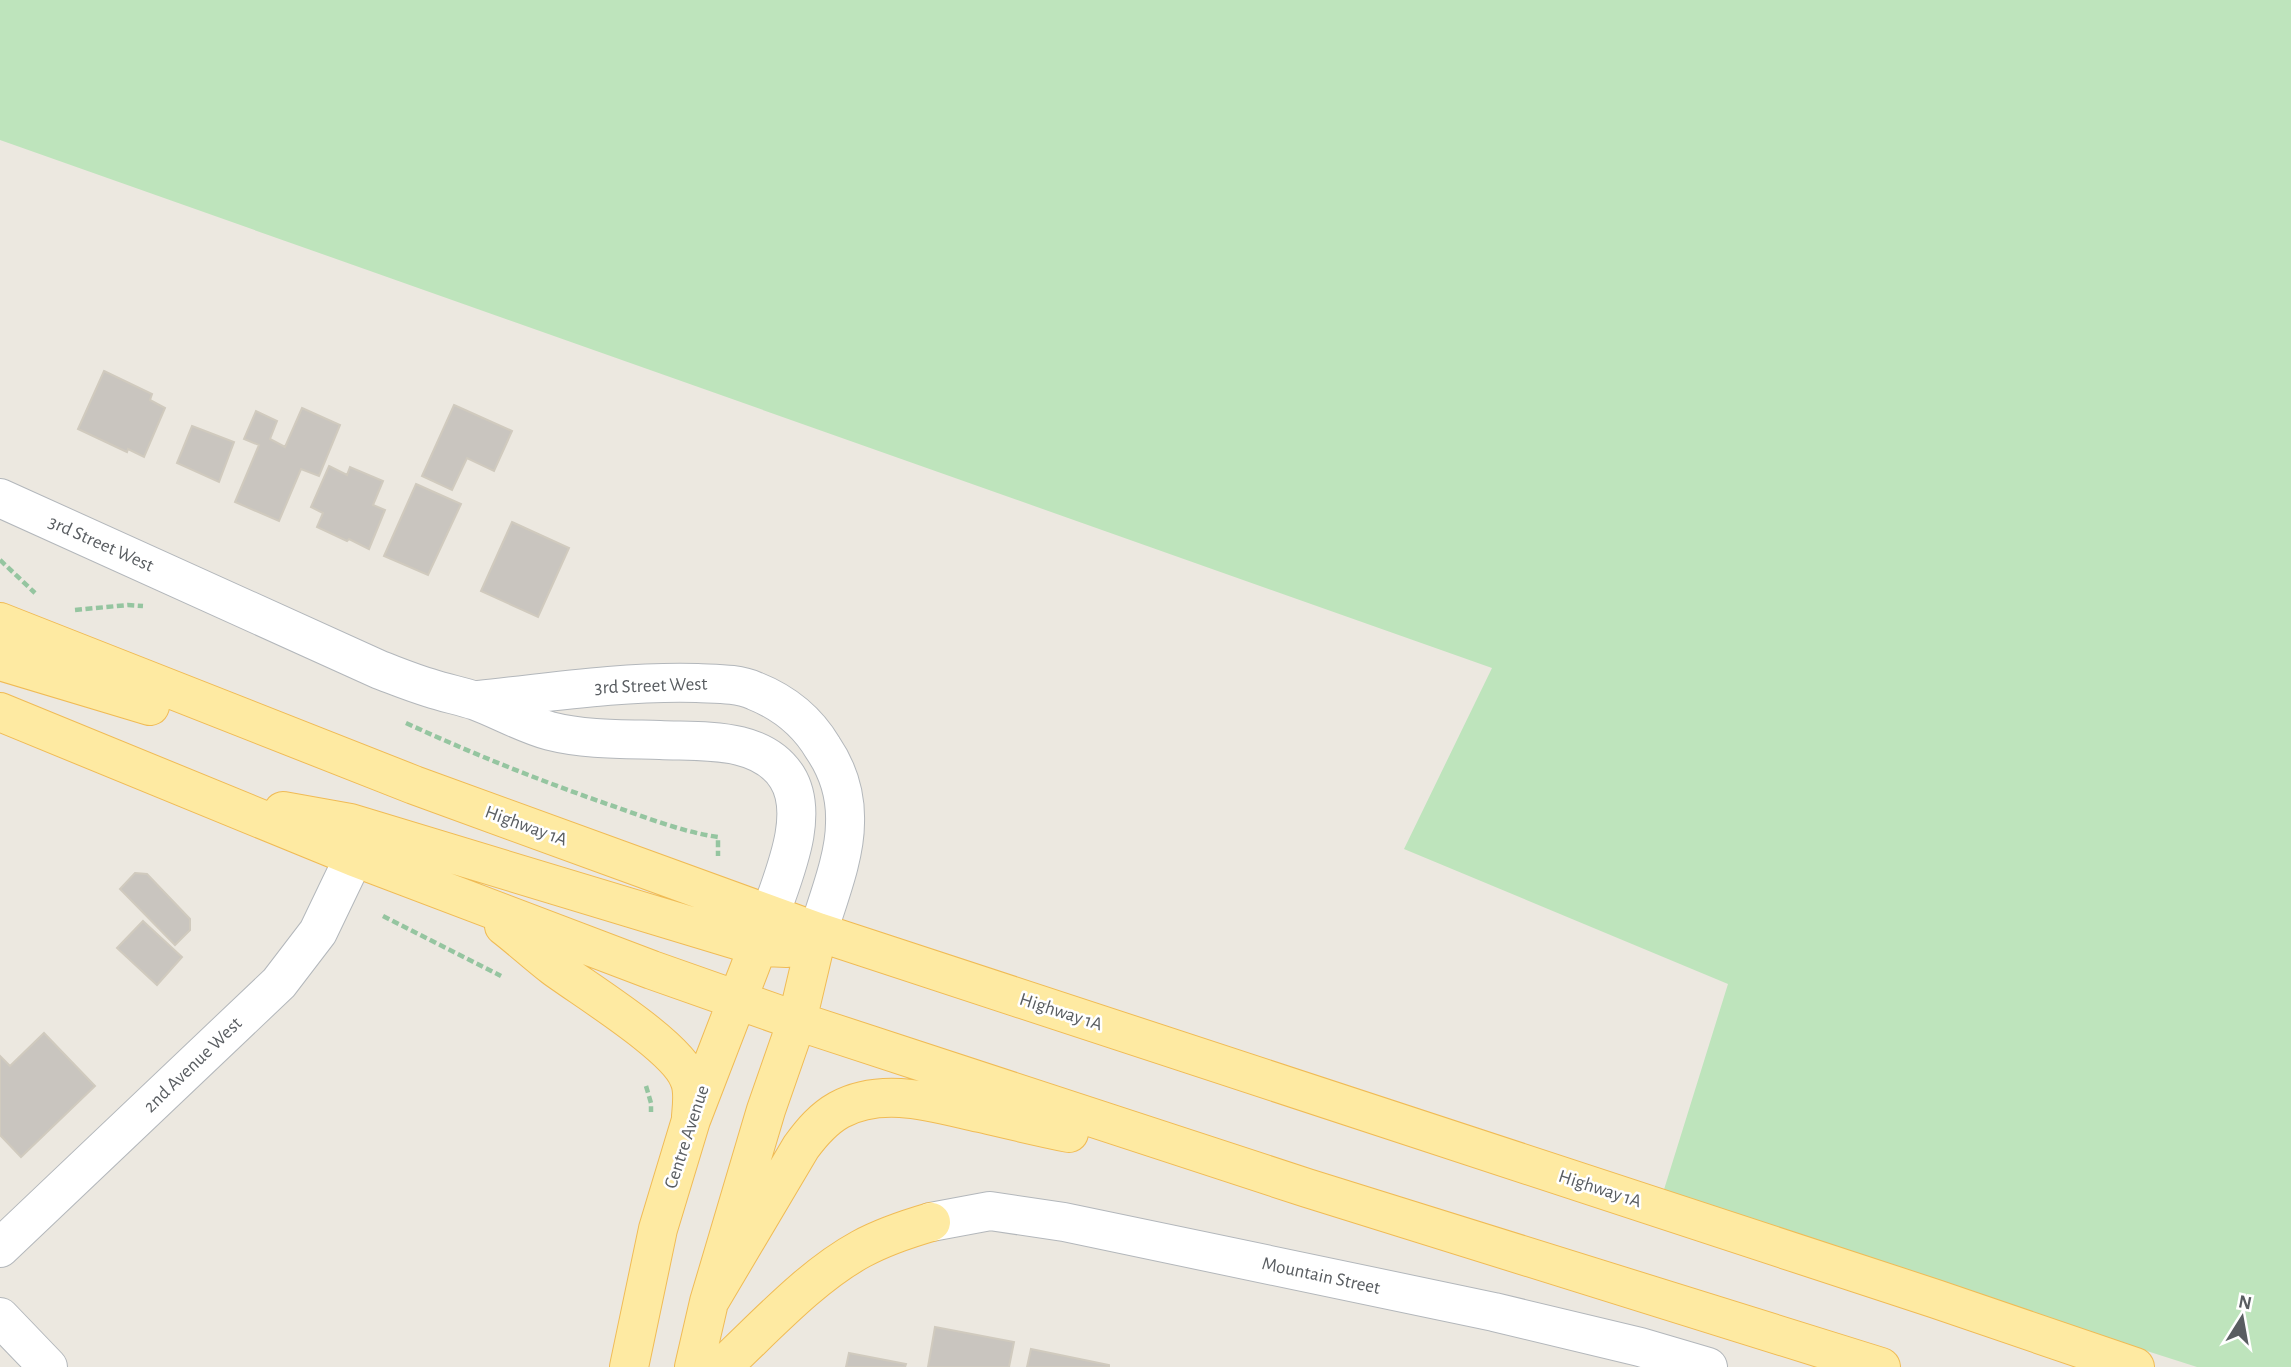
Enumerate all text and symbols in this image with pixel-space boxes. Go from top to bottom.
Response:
street label: 3rd Street West [46,512,156,576]
street label: 3rd Street West [594,675,708,697]
street label: Highway 1A [482,802,570,850]
street label: Highway 1A [1017,990,1105,1034]
street label: 2nd Avenue West [140,1014,246,1116]
street label: Centre Avenue [661,1083,713,1191]
street label: Highway 1A [1556,1167,1644,1211]
street label: Mountain Street [1260,1254,1382,1298]
north arrow [2207,1283,2277,1353]
text: N [2237,1292,2253,1313]

